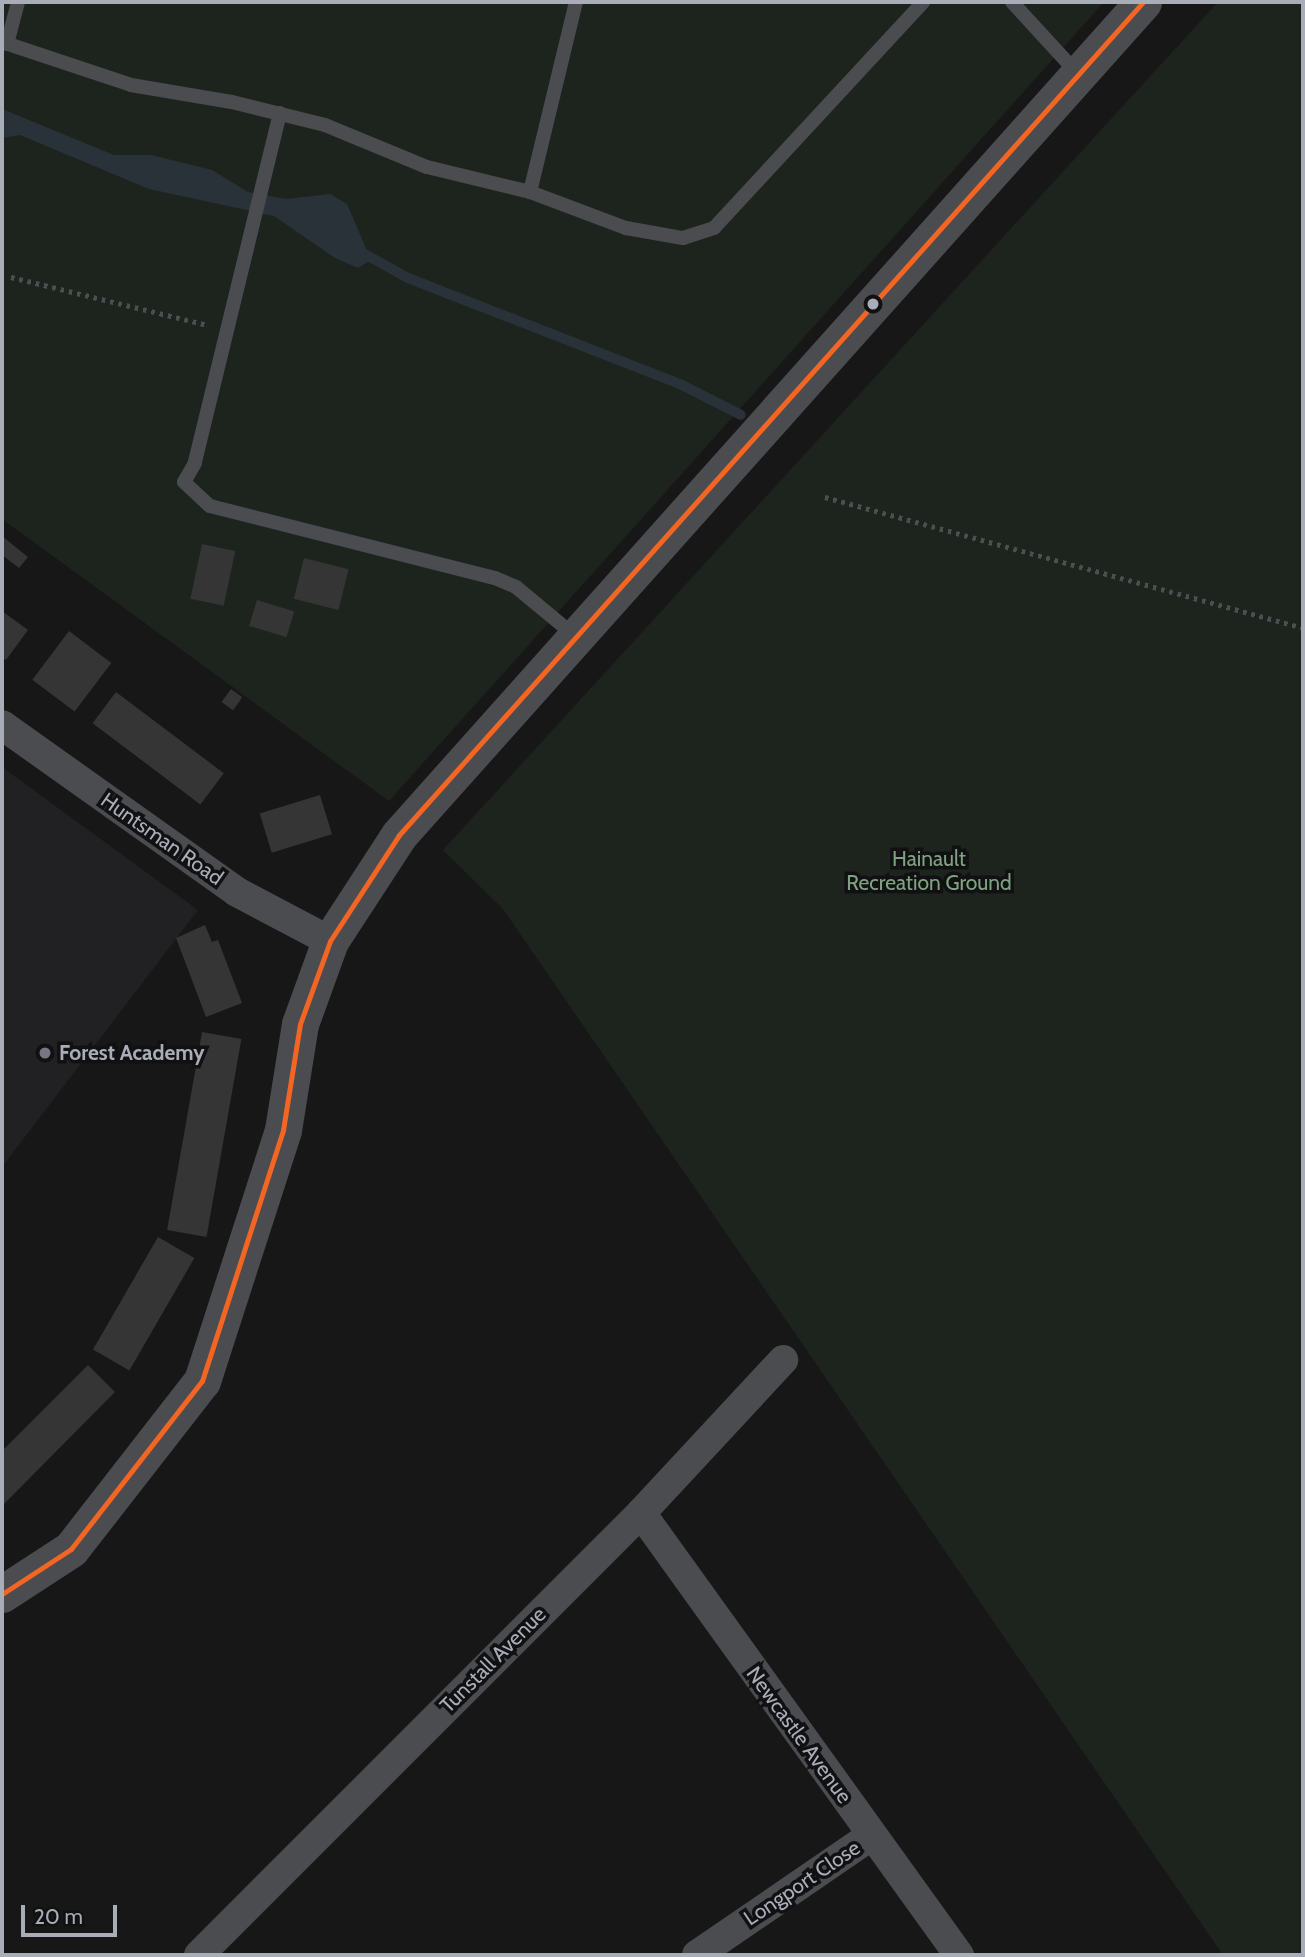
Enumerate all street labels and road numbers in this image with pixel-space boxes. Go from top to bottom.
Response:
street label: Huntsman Road [96,788,228,890]
street label: Tunstall Avenue [435,1602,551,1718]
street label: Newcastle Avenue [741,1662,857,1808]
street label: Longport Close [739,1835,865,1931]

